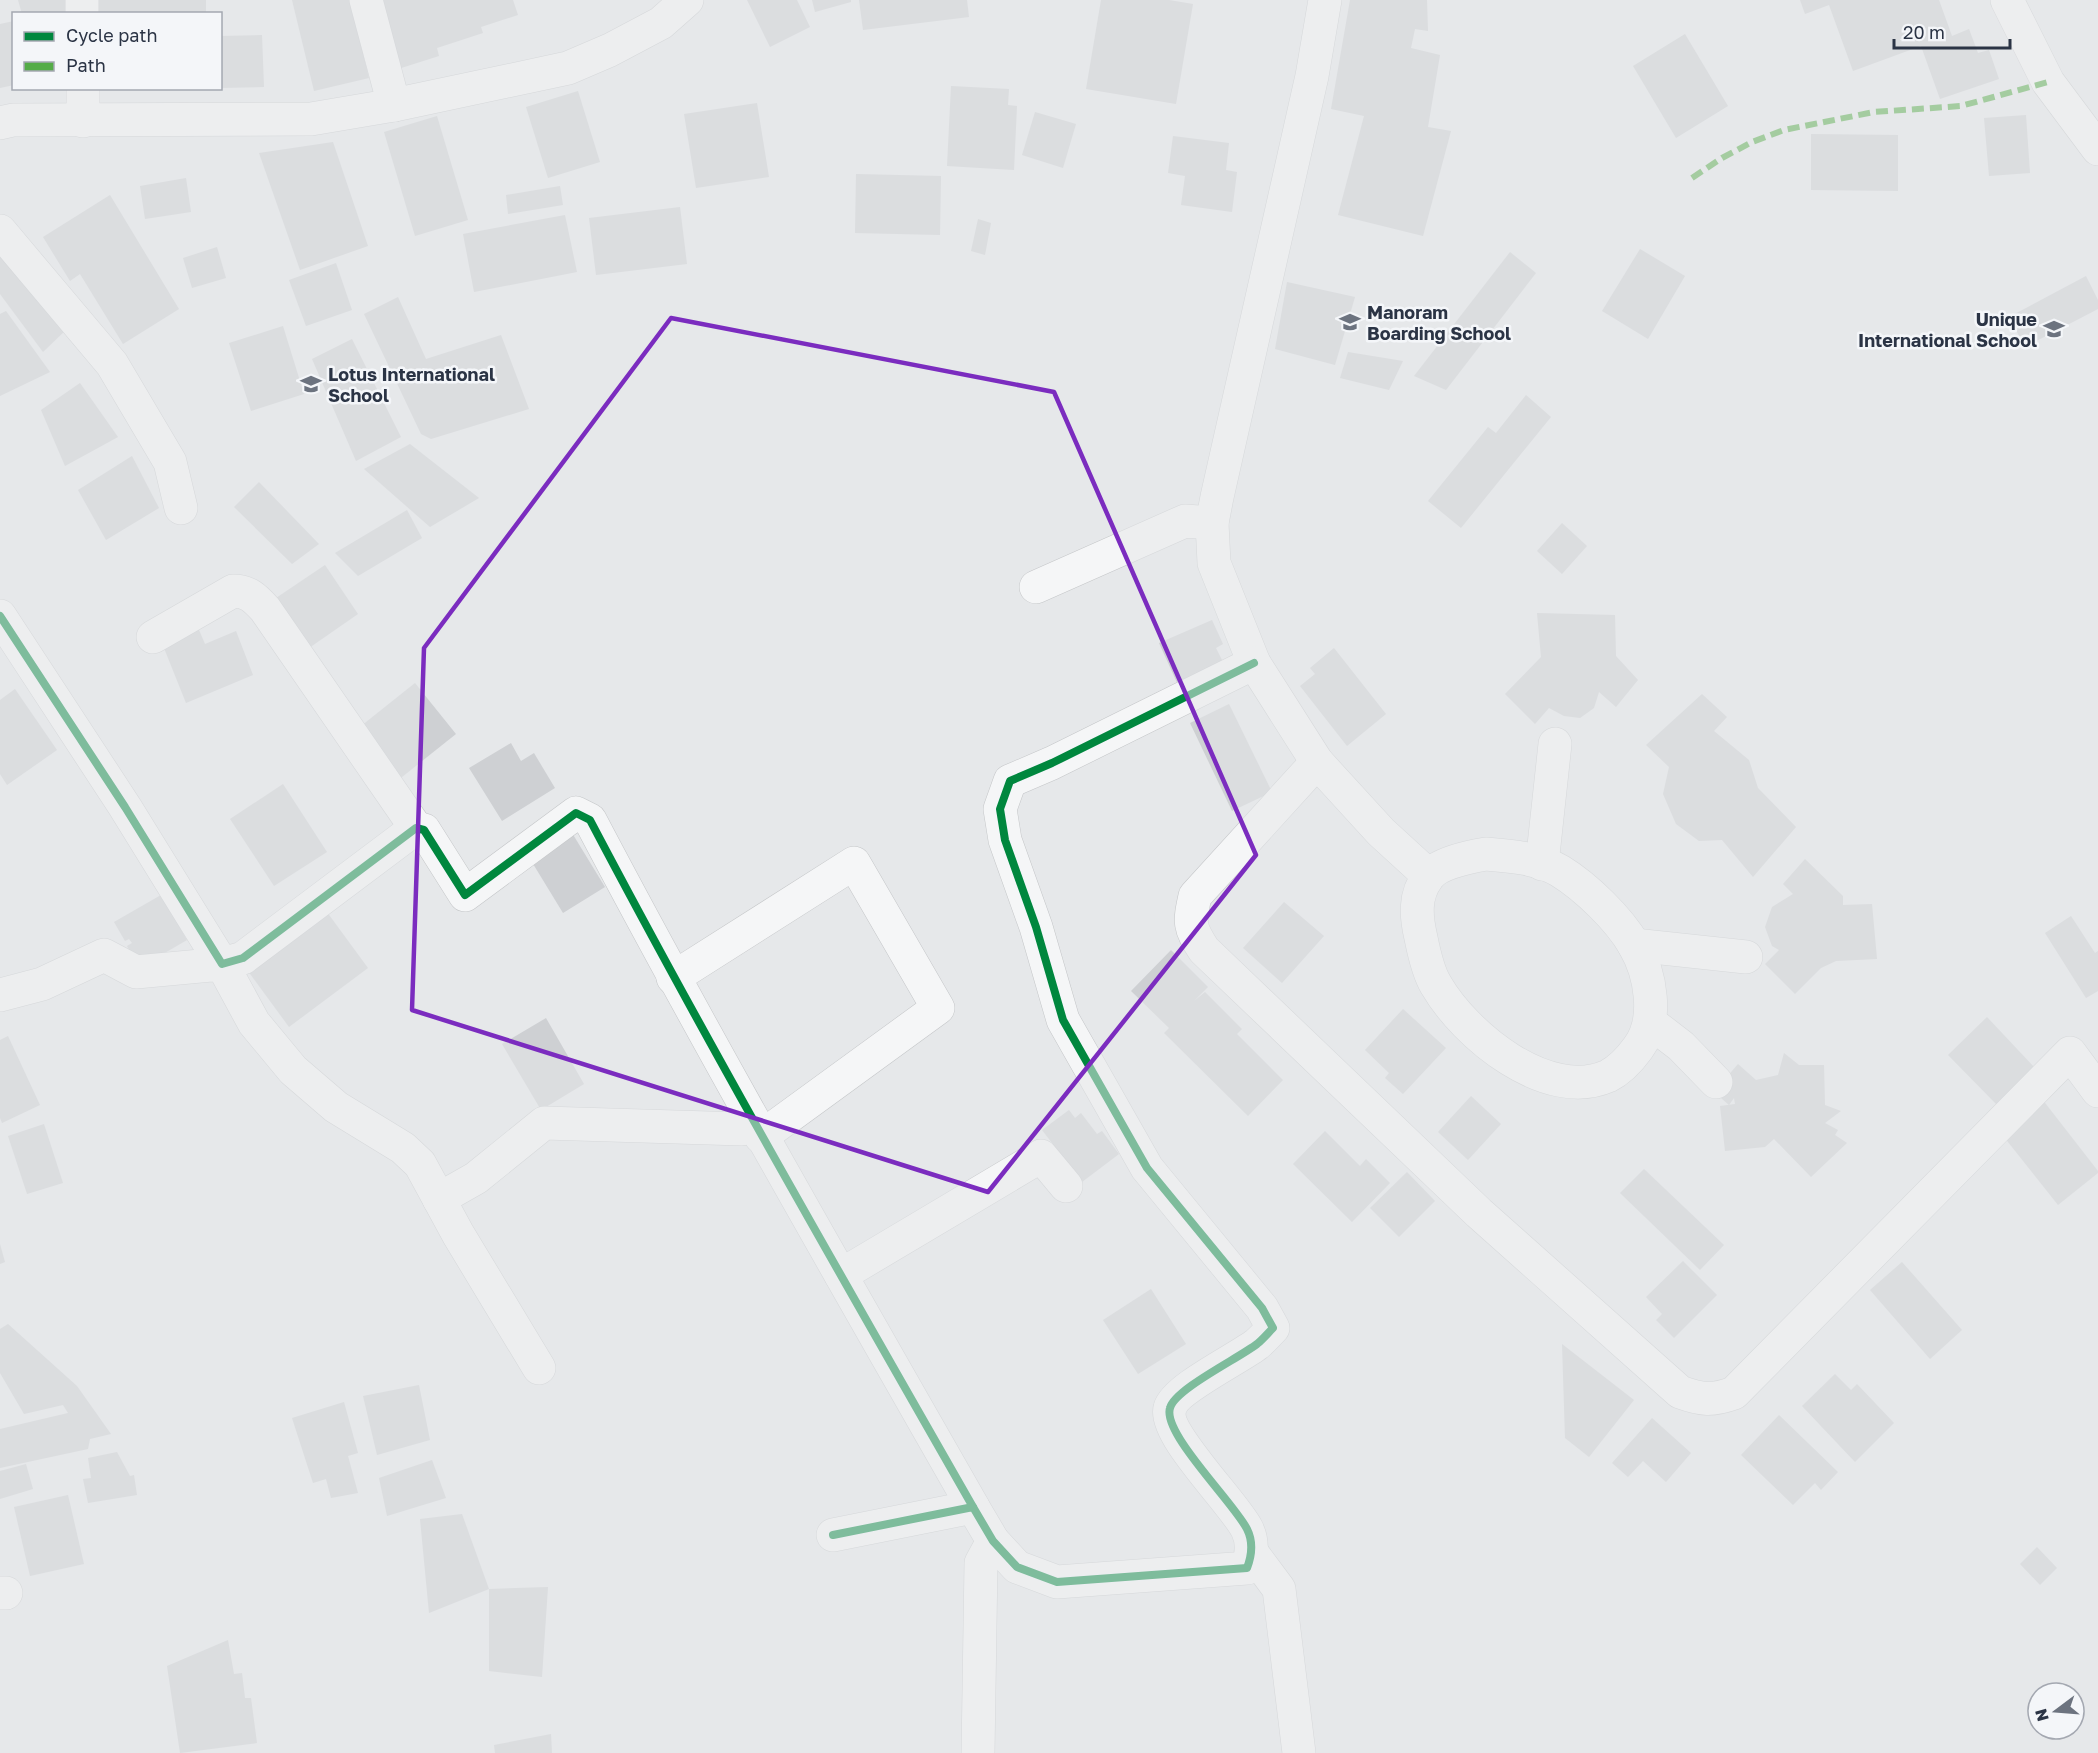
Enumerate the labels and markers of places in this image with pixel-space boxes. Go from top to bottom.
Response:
place label: Manoram Boarding School [1367,301,1511,344]
place label: Unique International School [1858,308,2037,351]
school or university icon: Manoram Boarding School [1338,310,1362,334]
school or university icon: Unique International School [2042,317,2066,341]
place label: Lotus International School [328,363,495,406]
school or university icon: Lotus International School [299,372,323,396]

